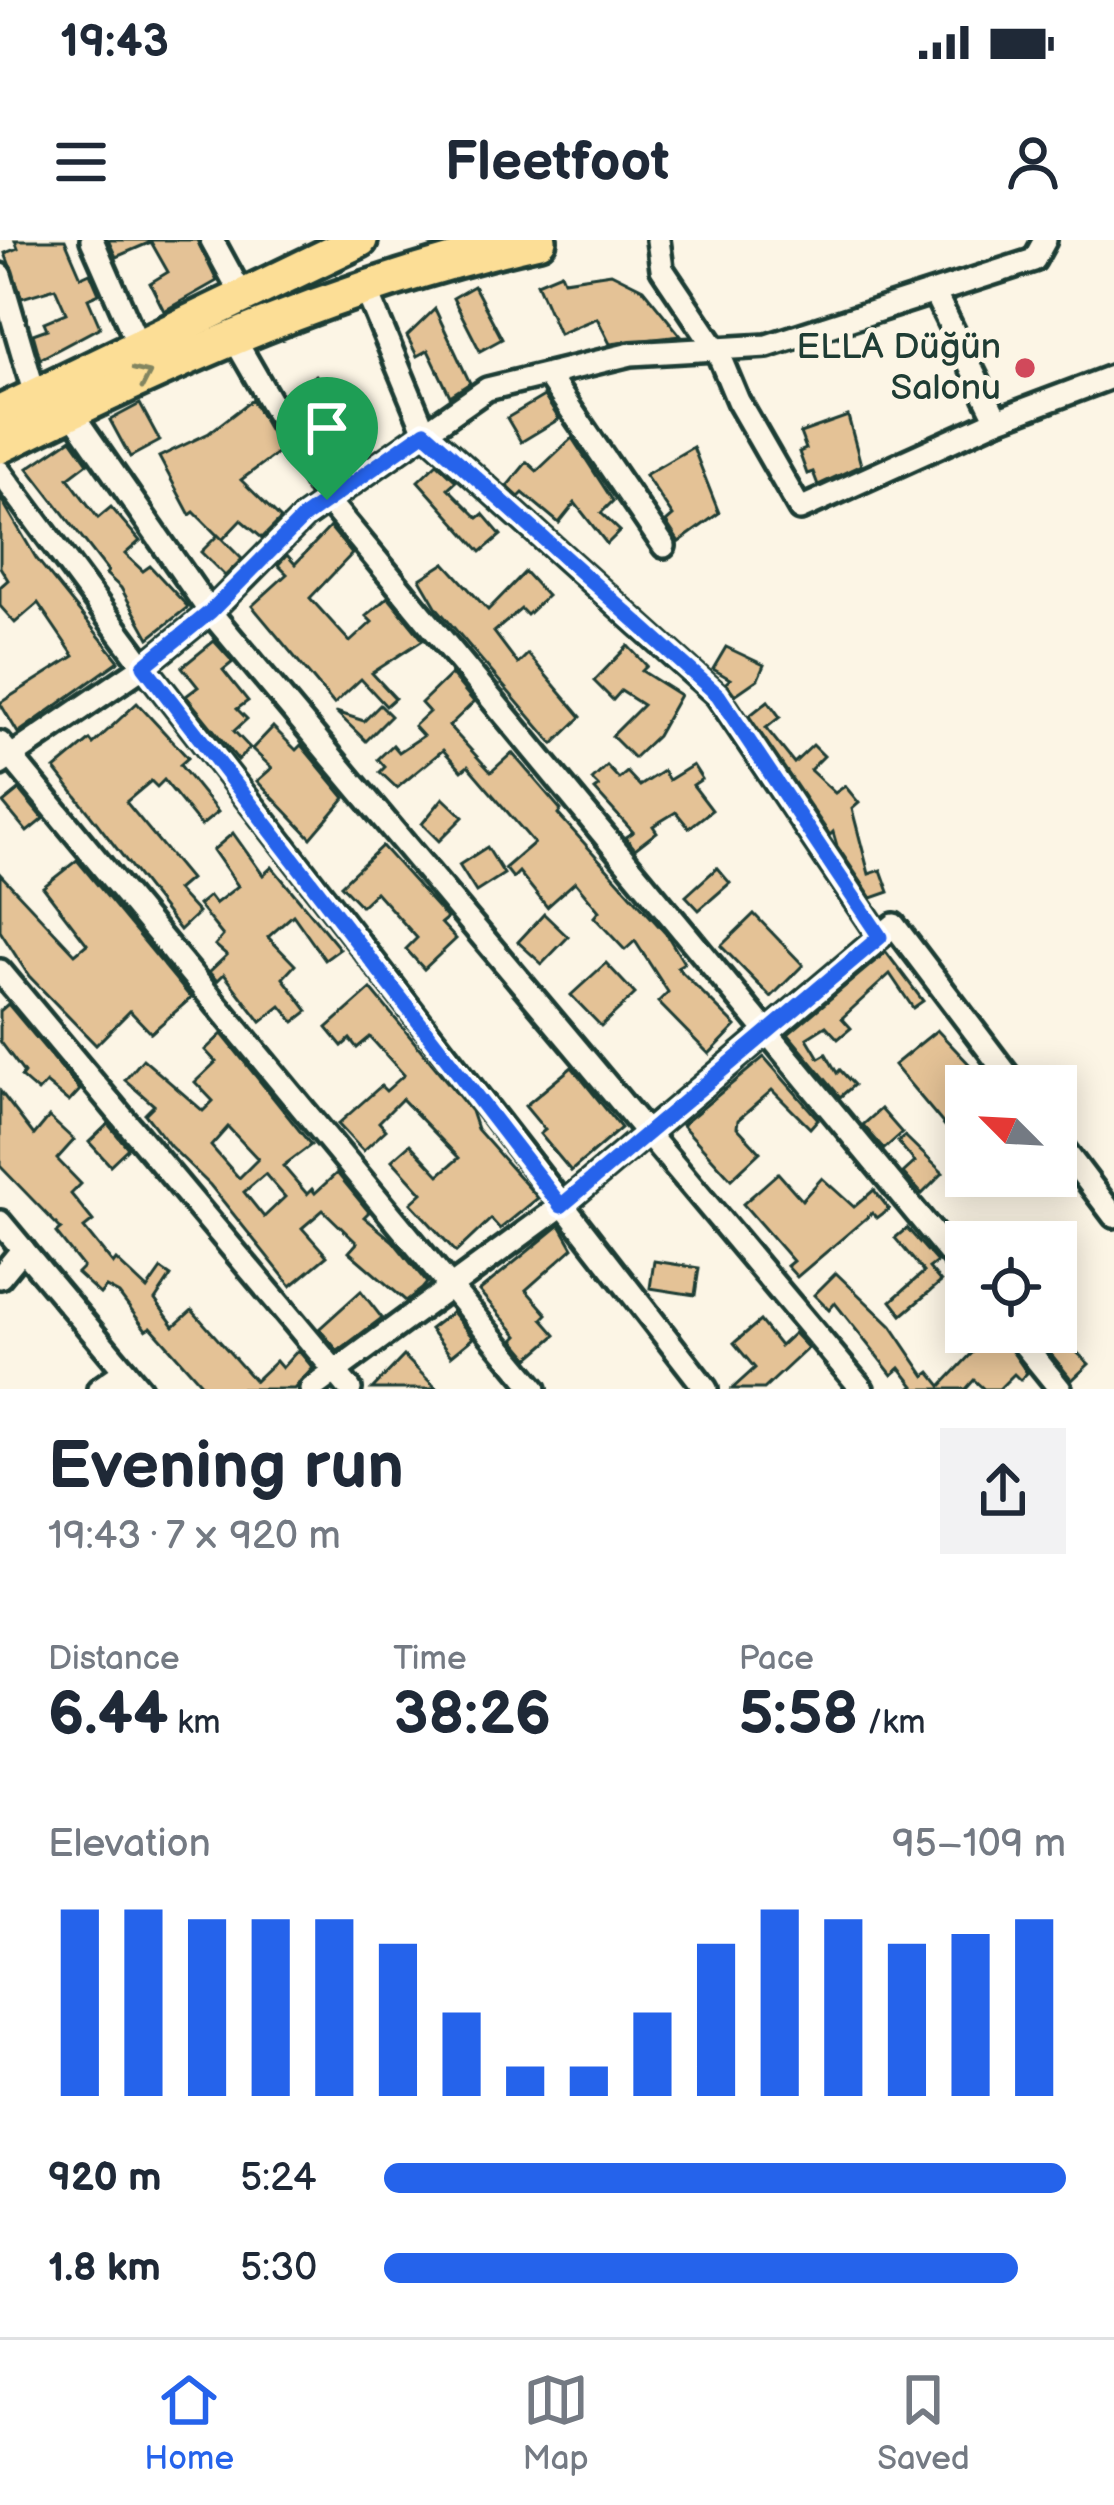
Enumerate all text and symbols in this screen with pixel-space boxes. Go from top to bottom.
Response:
text: 19:43 [60,15,169,70]
icon: menu [48,129,114,195]
icon: person [1000,129,1066,195]
text: Fleetfoot [445,130,669,195]
place label: ELLA Düğün Salonu [796,326,1001,410]
marker: ELLA Düğün Salonu [1012,355,1038,381]
one-way arrow [131,367,152,390]
pin [276,377,378,500]
icon: arrive [294,395,360,461]
north arrow [945,1065,1077,1197]
map controls [945,1065,1077,1353]
button: locate [945,1221,1077,1353]
text: Evening run [48,1428,404,1507]
button: share [940,1428,1066,1554]
text: 19:43 · 7 × 920 m [48,1513,341,1560]
text: Distance [48,1639,180,1679]
text: Time [393,1639,466,1679]
text: Pace [739,1639,814,1679]
text: 6.44 [48,1679,168,1751]
text: 38:26 [393,1679,551,1751]
text: 5:58 [739,1679,858,1751]
text: km [168,1703,221,1743]
text: /km [858,1703,926,1743]
text: Elevation [48,1821,211,1868]
text: 95–109 m [892,1821,1066,1868]
text: 920 m [48,2155,162,2202]
text: 5:24 [240,2155,316,2202]
text: 1.8 km [48,2245,161,2292]
text: 5:30 [240,2245,317,2292]
tab: Home [144,2367,234,2479]
tab: Map [522,2367,589,2479]
tab: Saved [877,2367,970,2479]

